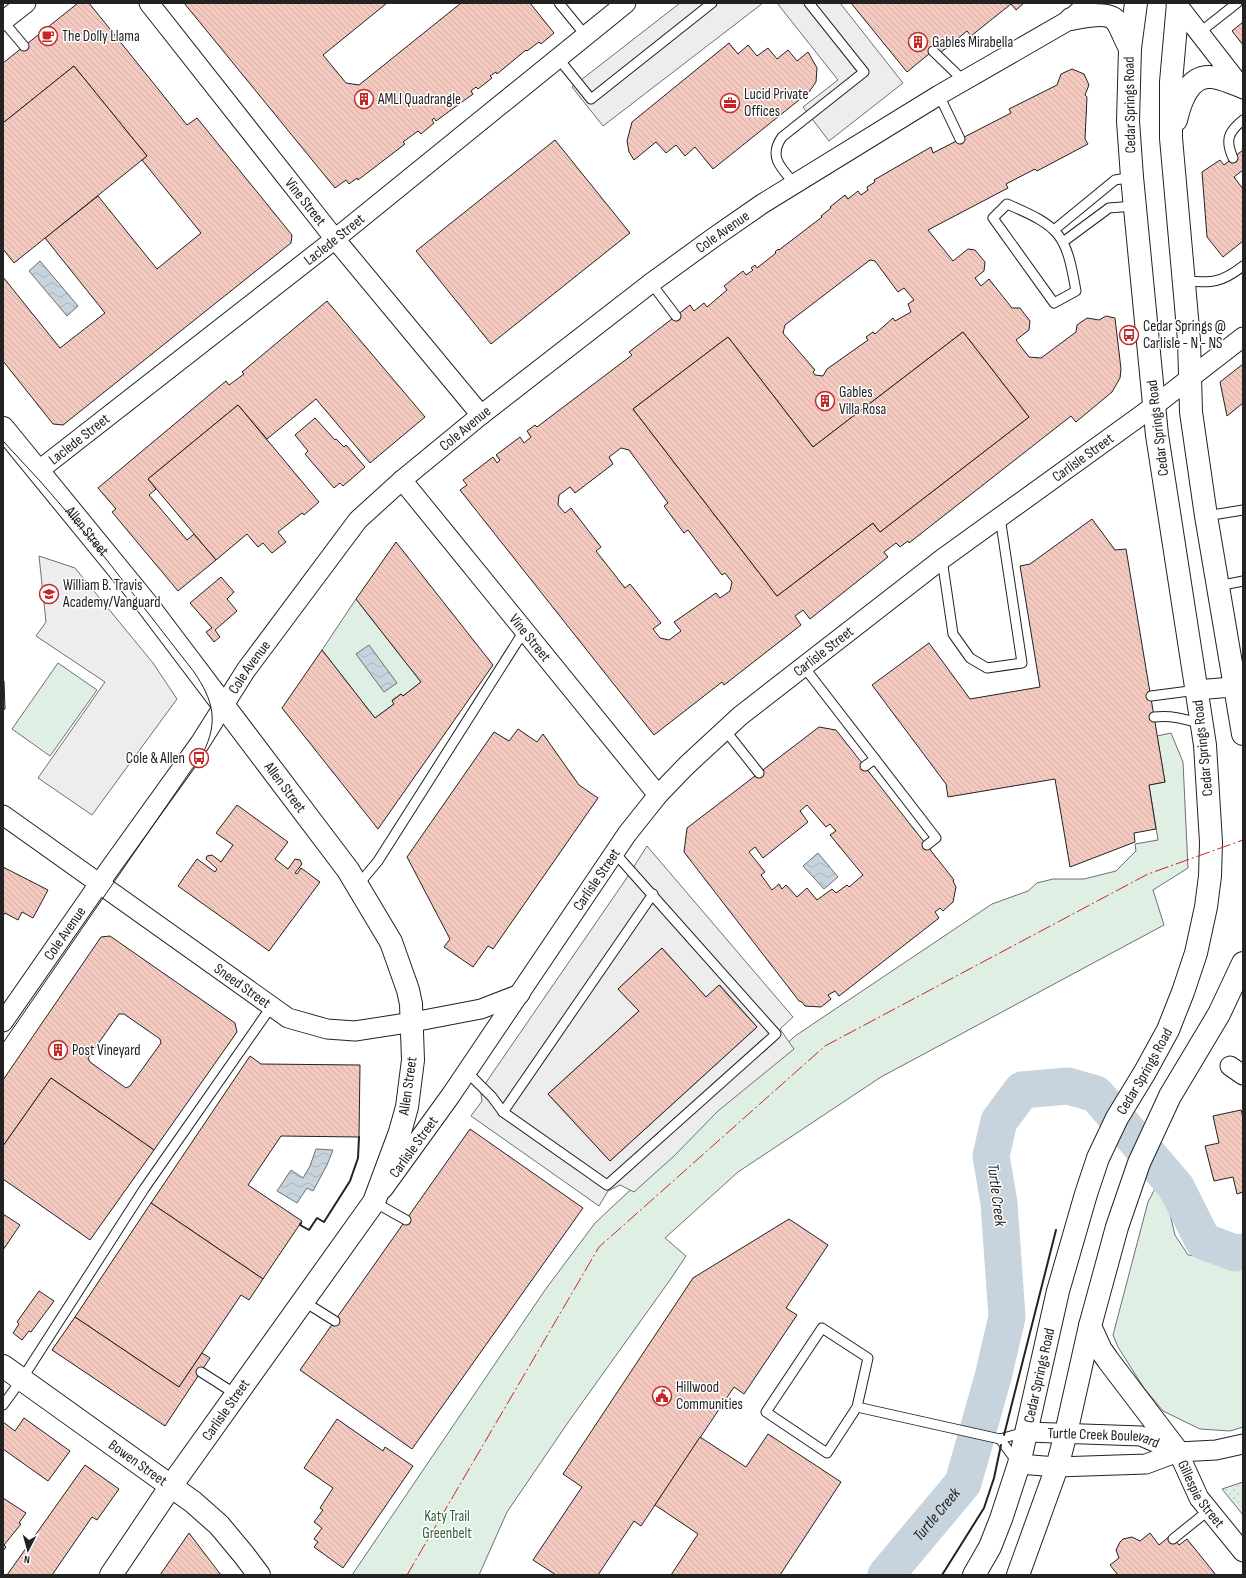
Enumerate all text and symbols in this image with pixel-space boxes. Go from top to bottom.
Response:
cafe icon: The Dolly Llama [37,25,59,47]
place label: The Dolly Llama [62,27,140,46]
building icon: Gables Mirabella [907,31,929,53]
place label: Gables Mirabella [932,33,1013,52]
street label: Cedar Springs Road [1120,56,1140,154]
place label: Lucid Private Offices [744,85,809,121]
building icon: AMLI Quadrangle [353,88,375,110]
place label: AMLI Quadrangle [377,90,461,109]
office icon: Lucid Private Offices [719,92,741,114]
street label: Vine Street [281,174,331,230]
street label: Cole Avenue [692,206,753,257]
street label: Laclede Street [300,209,369,269]
place label: Cedar Springs @ Carlisle - N - NS [1143,317,1226,353]
bus stop icon: Cedar Springs @ Carlisle - N - NS [1118,324,1140,346]
street label: Cedar Springs Road [1143,379,1173,477]
place label: Gables Villa Rosa [839,383,887,419]
building icon: Gables Villa Rosa [814,390,836,412]
street label: Cole Avenue [435,401,495,455]
street label: Laclede Street [45,409,114,469]
street label: Carlisle Street [1048,429,1118,486]
street label: Allen Street [61,501,113,560]
place label: William B. Travis Academy/Vanguard [62,576,160,612]
school or university icon: William B. Travis Academy/Vanguard [38,583,60,605]
street label: Vine Street [505,610,555,666]
street label: Carlisle Street [789,622,858,681]
street label: Cole Avenue [224,636,274,697]
street label: Cedar Springs Road [1188,699,1218,797]
bus stop icon: Cole & Allen [188,747,210,769]
place label: Cole & Allen [126,749,185,768]
street label: Allen Street [259,757,311,817]
street label: Carlisle Street [569,844,624,914]
street label: Cole Avenue [39,903,90,964]
street label: Sneed Street [210,959,275,1012]
street label: Cedar Springs Road [1112,1025,1177,1118]
building icon: Post Vineyard [47,1039,69,1061]
place label: Post Vineyard [72,1041,140,1060]
street label: Allen Street [394,1055,422,1117]
street label: Carlisle Street [385,1112,442,1181]
water label: Turtle Creek [983,1162,1009,1229]
street label: Cedar Springs Road [1019,1326,1059,1425]
street label: Carlisle Street [198,1375,254,1445]
place label: Hillwood Communities [676,1378,743,1414]
public building icon: Hillwood Communities [651,1385,673,1407]
street label: Turtle Creek Boulevard [1047,1423,1162,1452]
street label: Bowen Street [105,1435,171,1490]
street label: Gillespie Street [1173,1457,1229,1532]
water label: Turtle Creek [909,1483,965,1545]
park label: Katy Trail Greenbelt [422,1507,472,1543]
north arrow [8,1530,48,1570]
text: N [23,1553,31,1566]

